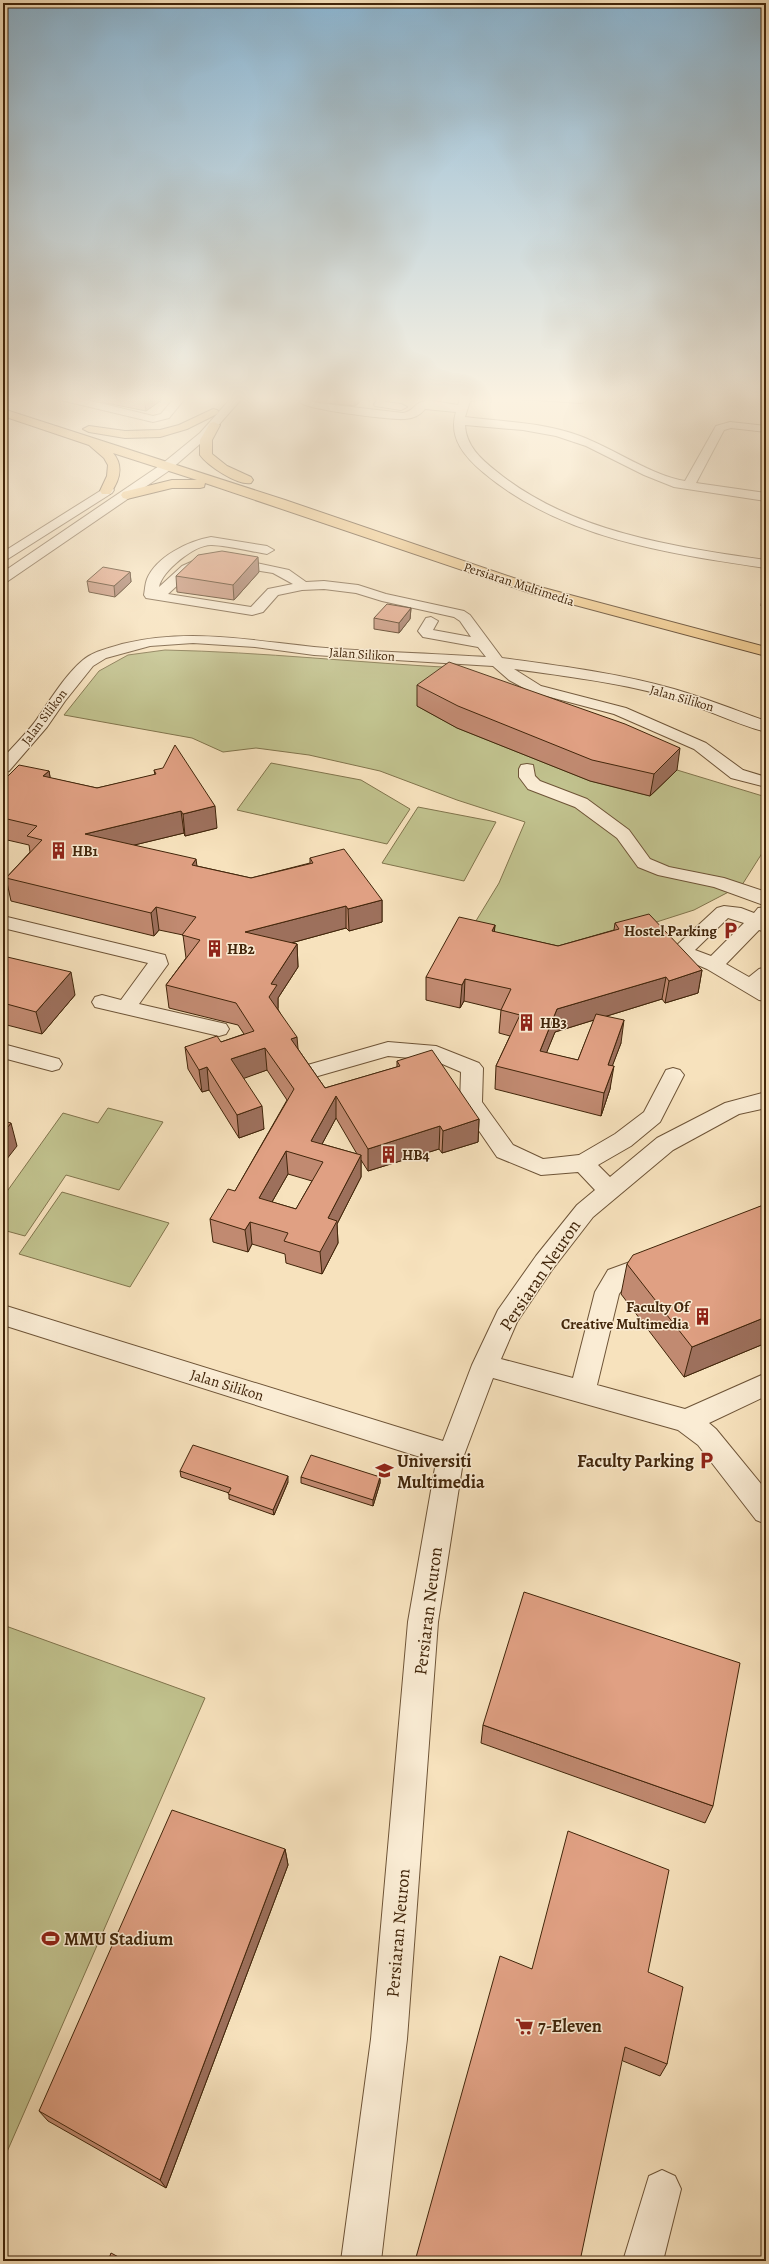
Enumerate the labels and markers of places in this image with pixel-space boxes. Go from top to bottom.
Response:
building icon: HB1 [49,841,69,861]
place label: HB1 [72,841,99,861]
place label: Hostel Parking [624,921,717,941]
parking icon: Hostel Parking [720,921,740,941]
building icon: HB2 [204,939,224,959]
place label: HB2 [227,939,256,959]
building icon: HB3 [517,1013,537,1033]
place label: HB3 [540,1013,567,1033]
building icon: HB4 [379,1145,399,1165]
place label: HB4 [402,1145,430,1165]
place label: Faculty Of Creative Multimedia [561,1297,691,1334]
building icon: Faculty Of Creative Multimedia [692,1306,712,1326]
place label: Universiti Multimedia [397,1449,485,1494]
place label: Faculty Parking [577,1449,695,1473]
parking icon: Faculty Parking [697,1451,717,1471]
school or university icon: Universiti Multimedia [374,1461,394,1481]
place label: MMU Stadium [64,1927,173,1951]
sports icon: MMU Stadium [41,1929,61,1949]
place label: 7-Eleven [538,2014,602,2038]
supermarket icon: 7-Eleven [515,2016,535,2036]

